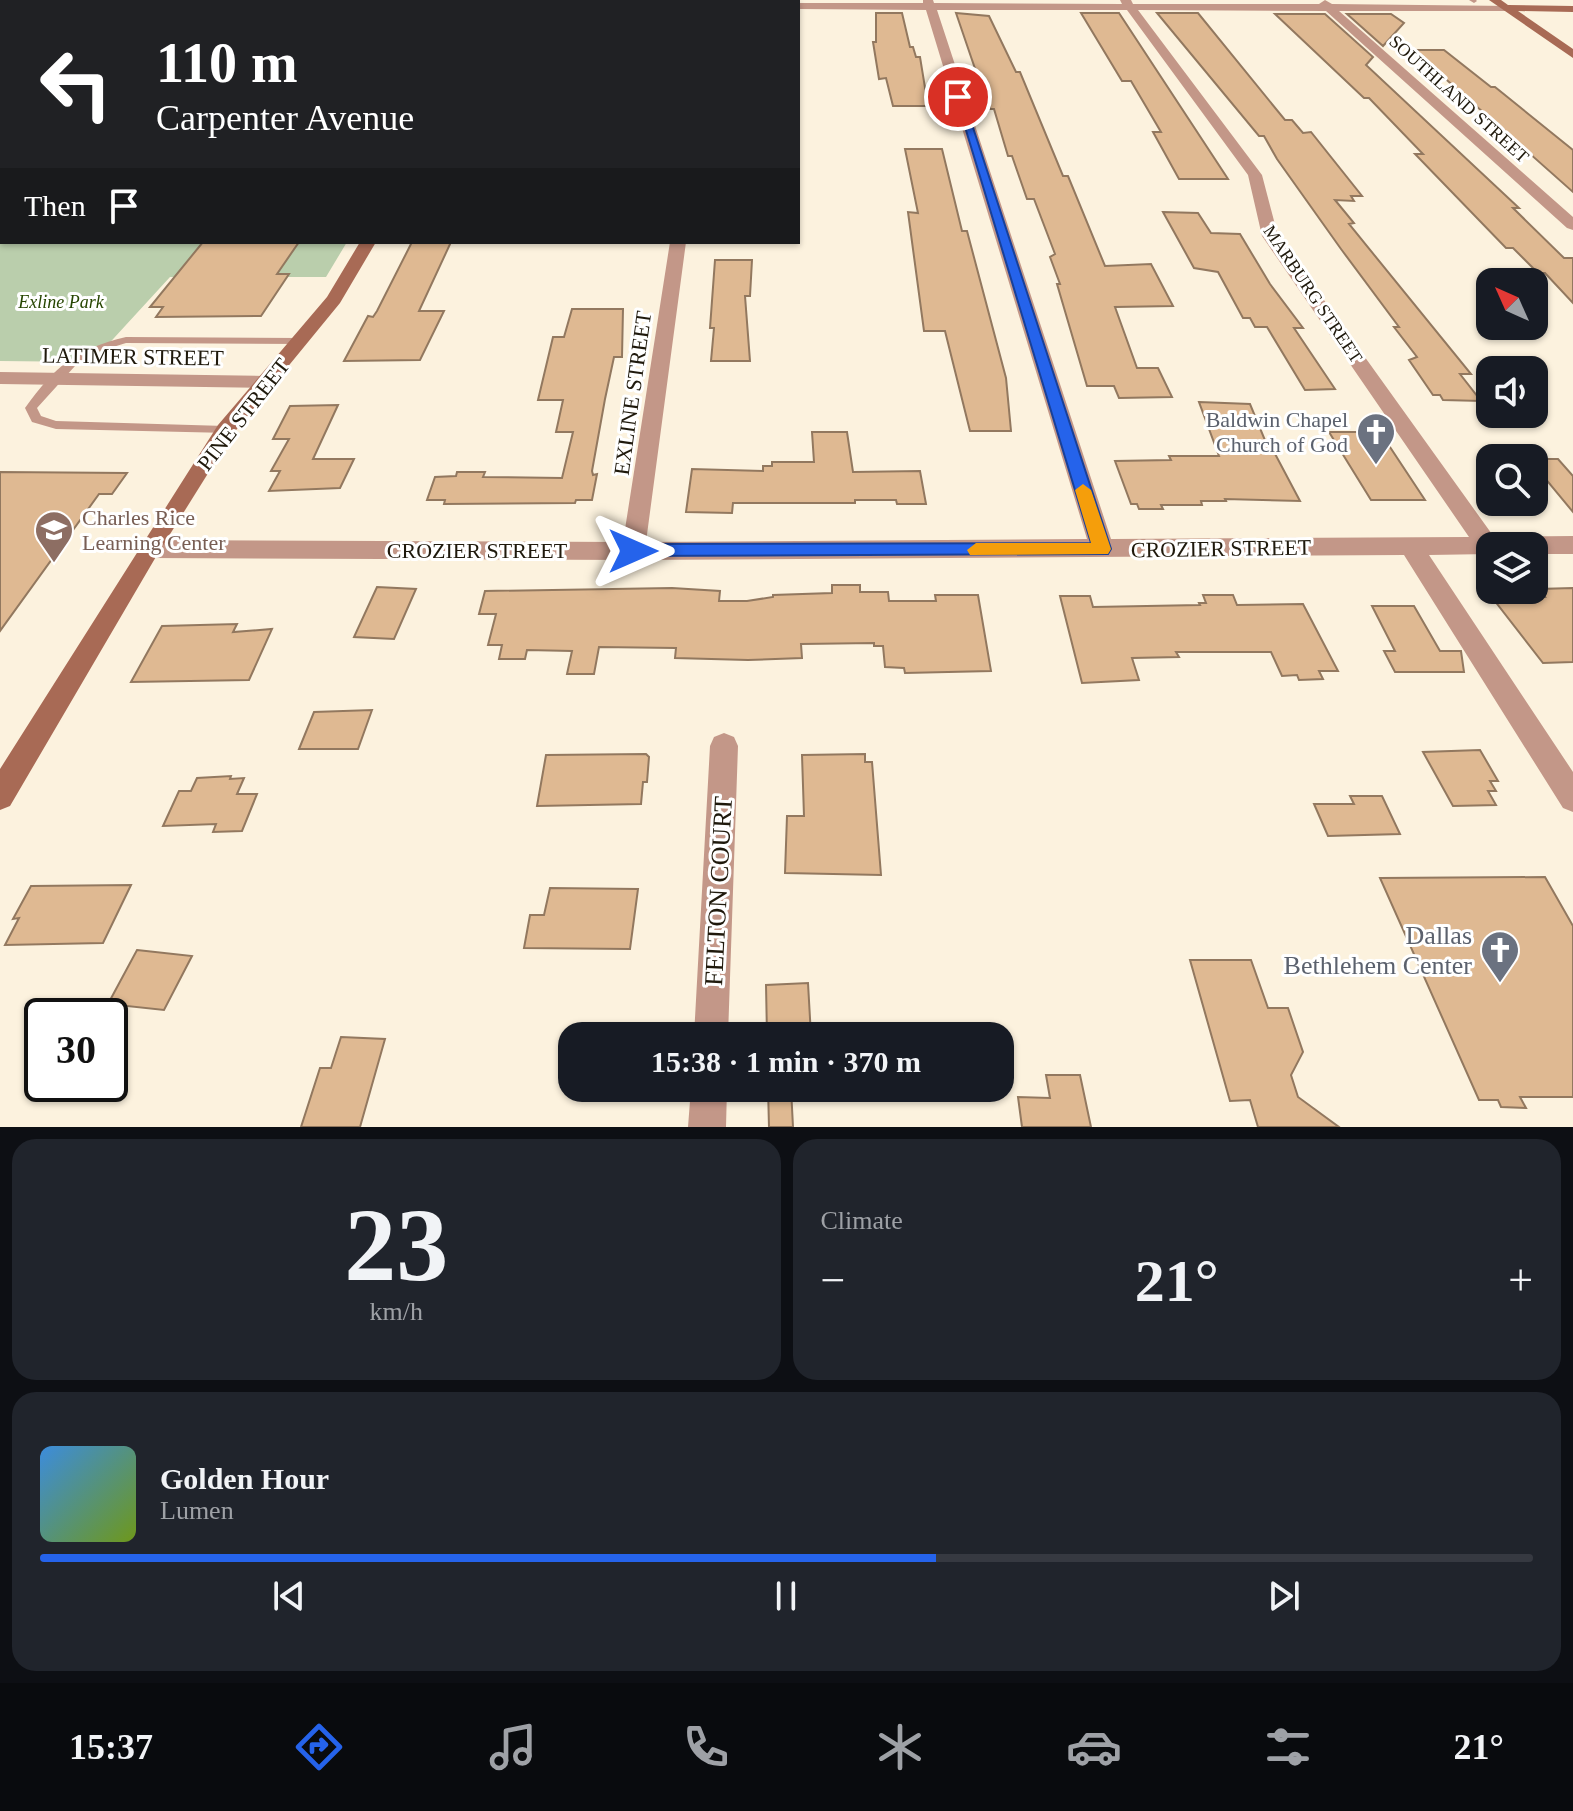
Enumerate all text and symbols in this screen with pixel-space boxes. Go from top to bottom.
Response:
street label: SOUTHLAND STREET [1385,31,1533,167]
icon: left [24,32,128,136]
text: 110 m [156,32,298,94]
pin [924,63,992,131]
icon: arrive [936,75,980,119]
text: Carpenter Avenue [156,98,414,138]
icon: arrive [102,184,146,228]
text: Then [24,189,86,222]
street label: MARBURG STREET [1260,221,1366,367]
north arrow [1476,268,1548,340]
map controls [1476,268,1548,604]
park label: Exline Park [17,292,105,312]
street label: EXLINE STREET [609,309,656,477]
street label: LATIMER STREET [42,342,224,371]
street label: PINE STREET [192,353,295,475]
button: sound [1476,356,1548,428]
place label: Baldwin Chapel Church of God [1206,407,1348,457]
church icon: Baldwin Chapel Church of God [1355,411,1397,466]
button: search [1476,444,1548,516]
place label: Charles Rice Learning Center [82,505,226,555]
school or university icon: Charles Rice Learning Center [33,509,75,564]
position arrow [591,509,675,593]
button: layers [1476,532,1548,604]
street label: CROZIER STREET [1131,534,1312,563]
street label: CROZIER STREET [387,538,568,563]
street label: FELTON COURT [699,795,738,987]
place label: Dallas Bethlehem Center [1284,921,1472,980]
church icon: Dallas Bethlehem Center [1479,929,1521,984]
speed limit sign: 30 [24,998,128,1102]
text: 15:38 · 1 min · 370 m [651,1045,921,1078]
text: 23 [344,1187,448,1302]
text: Climate [821,1206,903,1235]
text: 21° [1135,1248,1219,1314]
text: − [821,1256,845,1305]
text: + [1508,1256,1533,1305]
text: km/h [370,1297,423,1326]
text: Golden Hour [160,1462,329,1495]
text: Lumen [160,1496,234,1525]
icon: previous [267,1574,311,1618]
icon: pause [764,1574,808,1618]
icon: next [1262,1574,1306,1618]
icon: directions [291,1719,347,1775]
icon: music [485,1719,541,1775]
icon: phone [678,1719,734,1775]
icon: climate [872,1719,928,1775]
icon: car [1066,1719,1122,1775]
icon: filters [1260,1719,1316,1775]
text: 15:37 [69,1727,153,1767]
text: 21° [1454,1727,1504,1767]

